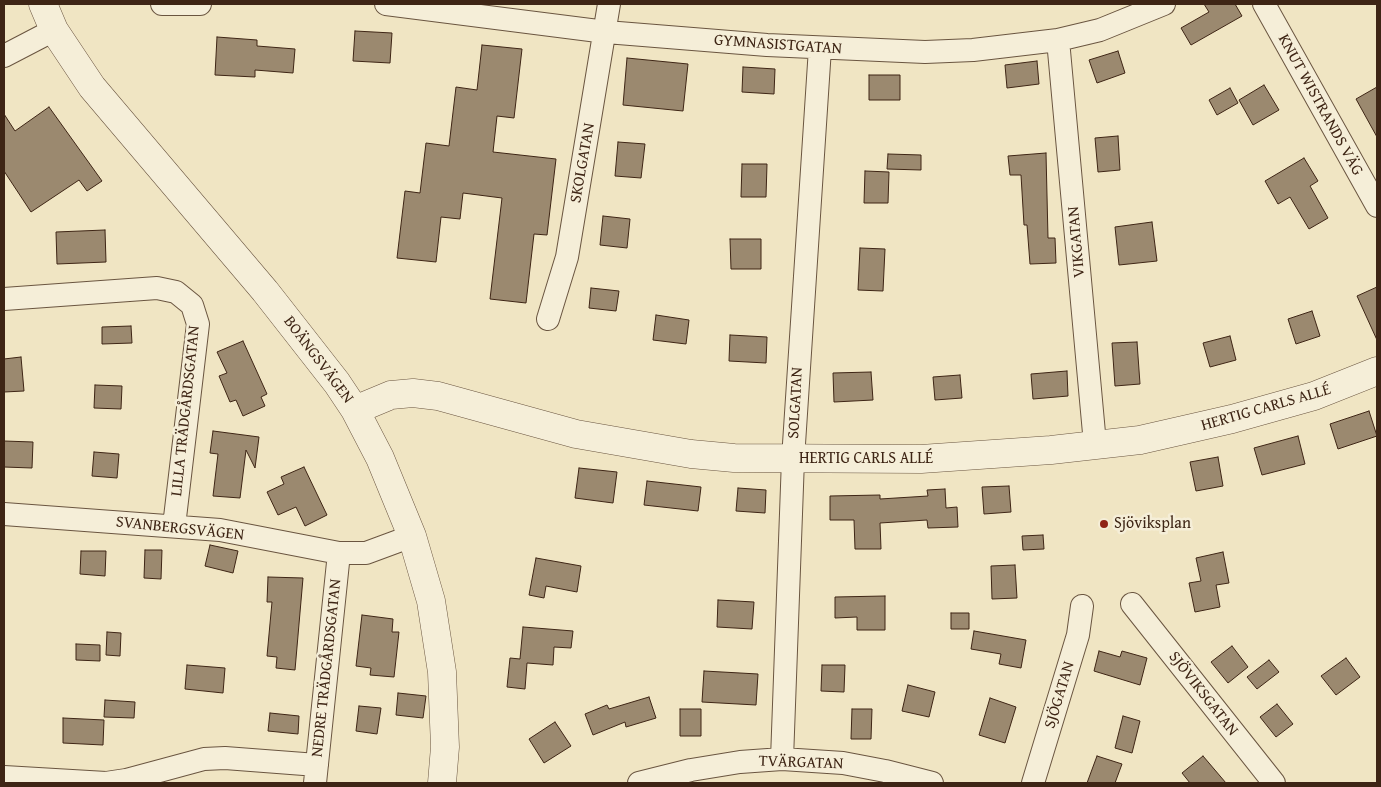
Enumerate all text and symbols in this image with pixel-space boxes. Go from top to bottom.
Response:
street label: GYMNASISTGATAN [713,31,843,59]
street label: KNUT WISTRANDS VÄG [1273,31,1367,179]
street label: SKOLGATAN [567,122,599,204]
street label: VIKGATAN [1064,206,1090,278]
street label: BOÄNGSVÄGEN [279,313,357,407]
street label: LILLA TRÄDGÅRDSGATAN [167,325,205,497]
street label: SOLGATAN [785,367,807,439]
street label: HERTIG CARLS ALLÉ [1199,380,1333,436]
street label: HERTIG CARLS ALLÉ [799,449,933,469]
street label: SVANBERGSVÄGEN [115,513,245,545]
place label: Sjöviksplan [1114,514,1191,534]
marker: Sjöviksplan [1098,518,1110,530]
street label: NEDRE TRÄDGÅRDSGATAN [308,578,346,758]
street label: SJÖVIKSGATAN [1164,648,1242,740]
street label: SJÖGATAN [1041,659,1079,731]
street label: TVÄRGATAN [758,752,844,774]

